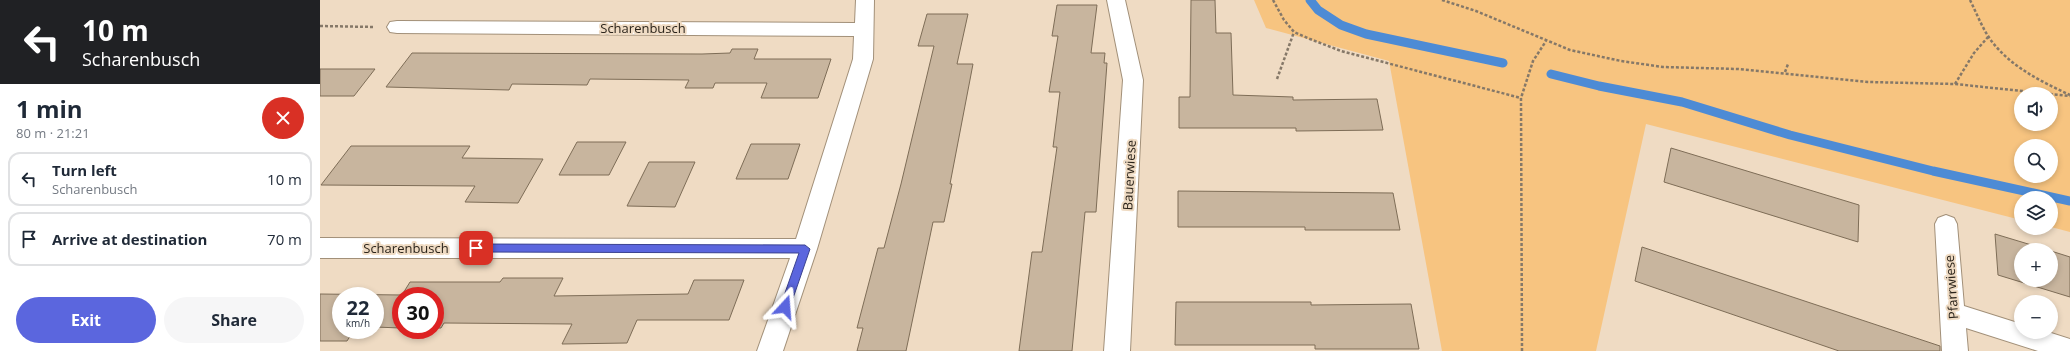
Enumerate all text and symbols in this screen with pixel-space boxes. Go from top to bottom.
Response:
text: 10 m [82,11,149,49]
icon: left [16,16,68,68]
street label: Scharenbusch [600,19,686,37]
text: Scharenbusch [82,47,200,71]
map controls [2014,87,2058,339]
button: sound [2014,87,2058,131]
text: 1 min [16,92,83,125]
button: close [262,97,304,139]
text: 80 m · 21:21 [16,124,90,142]
street label: Bauerwiese [1118,139,1140,211]
button: search [2014,139,2058,183]
text: Turn left [52,160,117,180]
icon: left [18,168,40,190]
text: 10 m [267,169,302,189]
text: Scharenbusch [52,180,137,198]
button: layers [2014,191,2058,235]
icon: arrive [18,228,40,250]
text: Arrive at destination [52,229,207,249]
text: 70 m [267,229,302,249]
pin [459,231,493,265]
icon: arrive [465,237,487,259]
street label: Scharenbusch [363,239,449,257]
button: + [2014,243,2058,287]
street label: Pfarrwiese [1940,254,1962,320]
position arrow [764,286,806,328]
speed limit sign: 30 [392,287,444,339]
text: 22 [347,294,369,321]
button: − [2014,295,2058,339]
button: Exit [16,297,156,343]
button: Share [164,297,304,343]
text: km/h [346,316,370,330]

